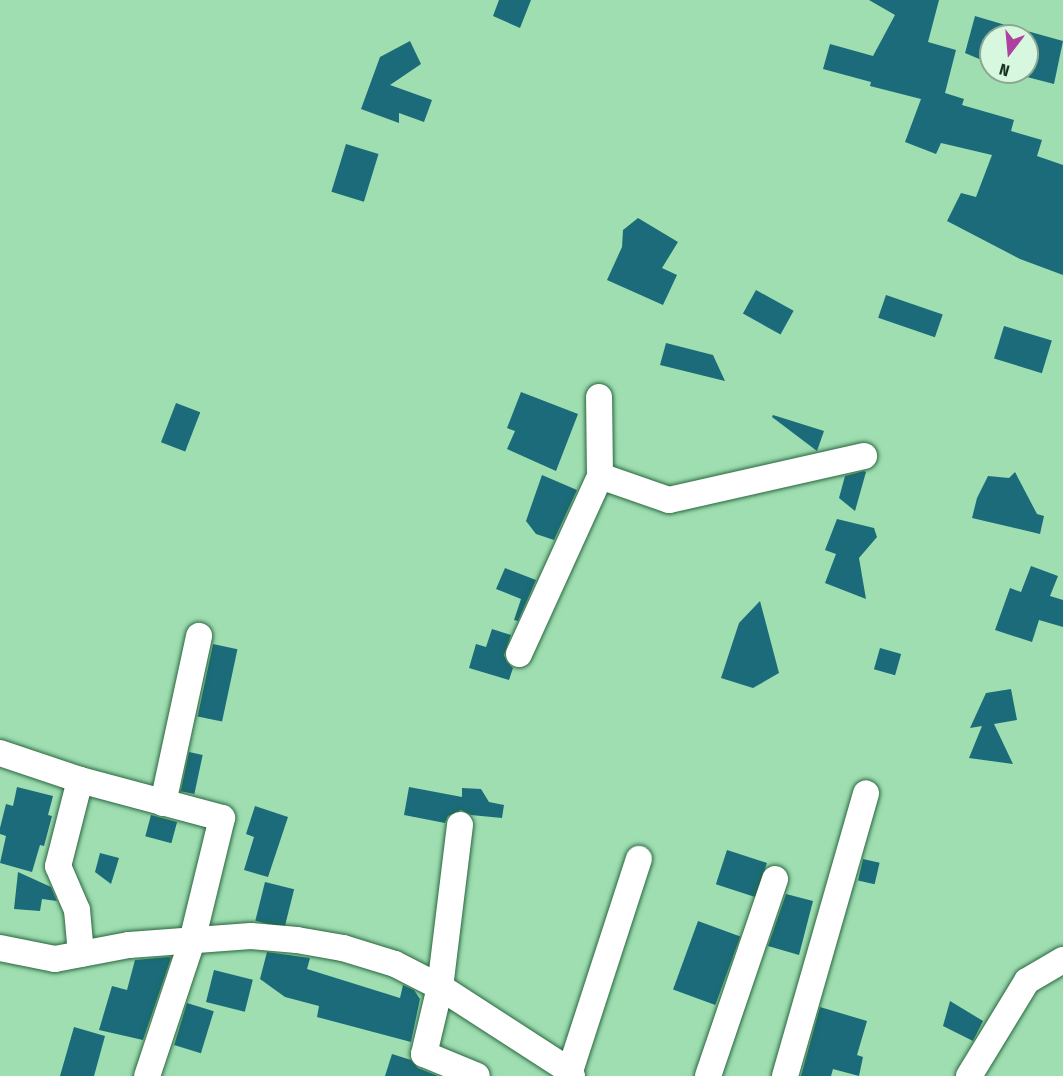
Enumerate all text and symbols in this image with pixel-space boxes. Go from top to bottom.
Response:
north arrow [979,24,1039,84]
text: N [997,59,1012,80]

